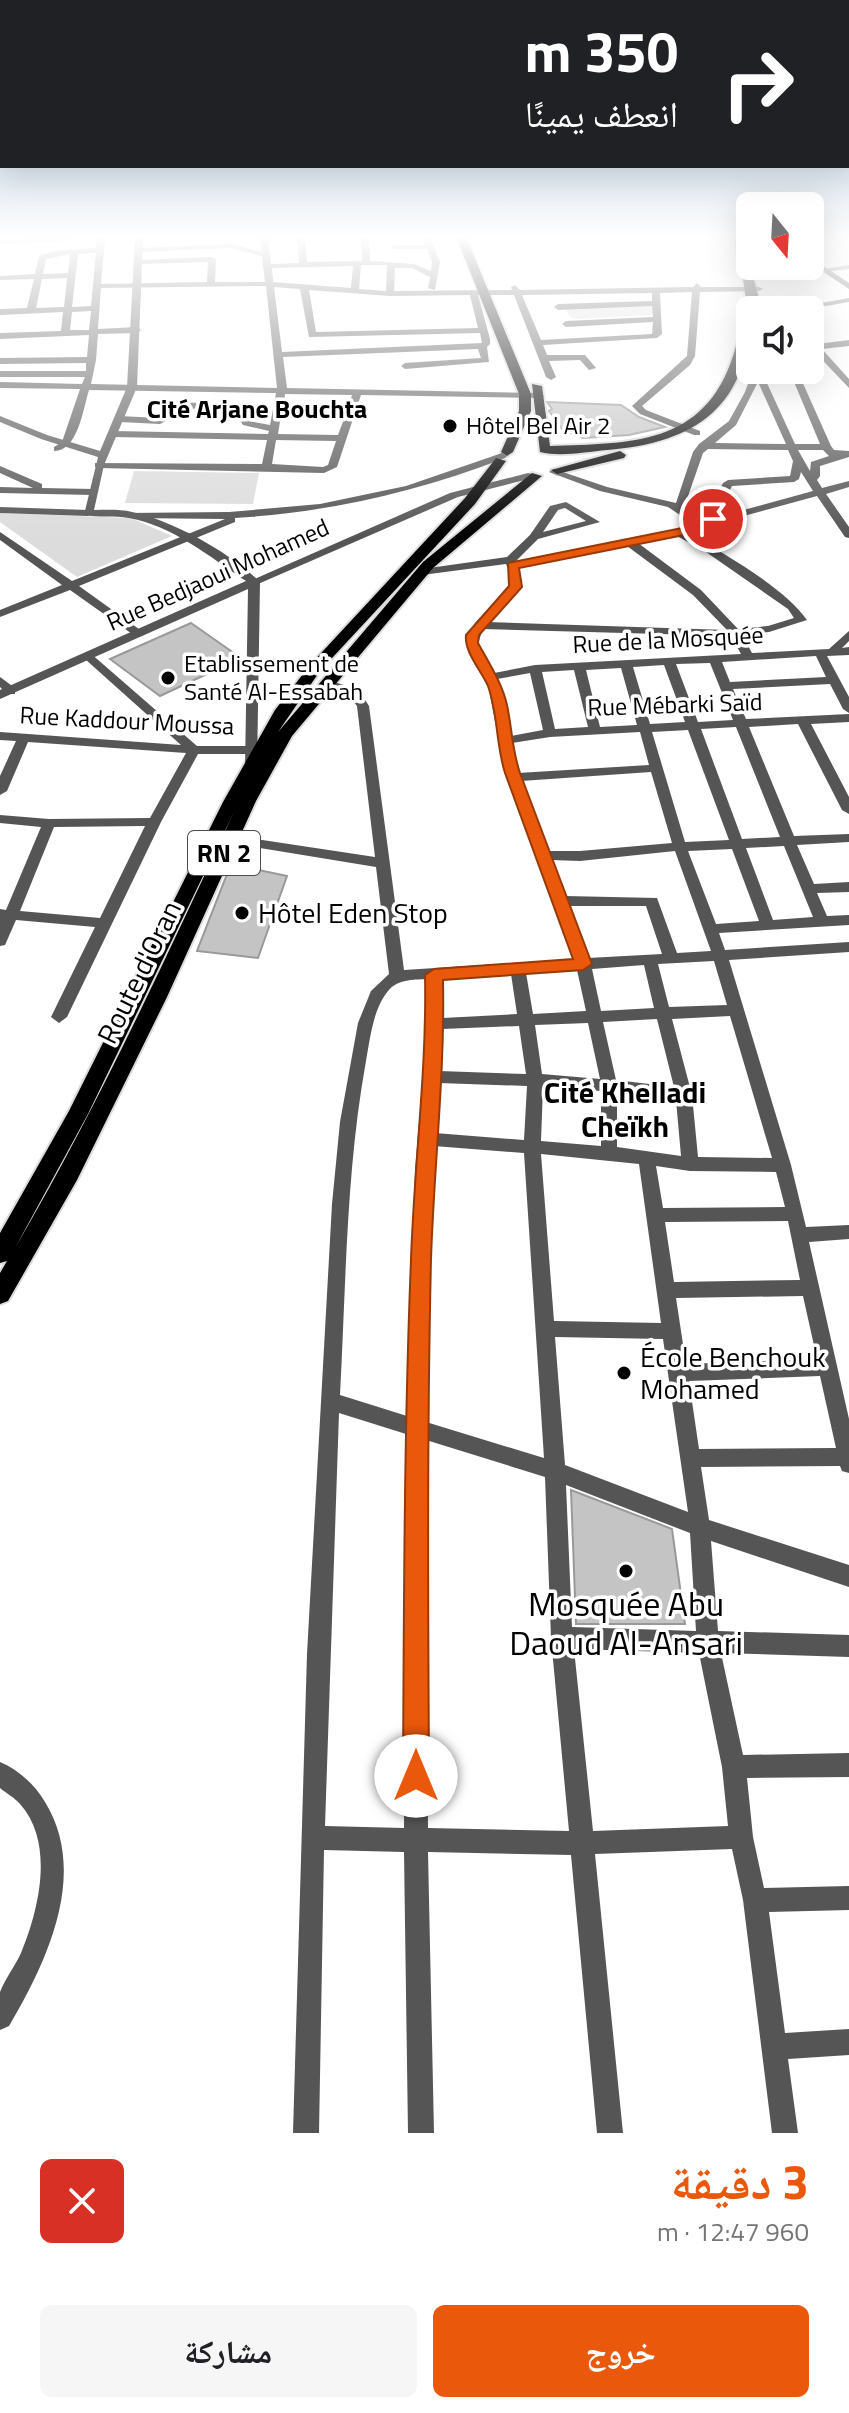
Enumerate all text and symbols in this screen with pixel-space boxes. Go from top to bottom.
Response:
text: 350 m [525,9,678,94]
icon: right [706,32,810,136]
text: انعطف يمينًا [525,86,678,141]
north arrow [736,192,824,280]
map controls [736,192,824,384]
button: sound [736,296,824,384]
district label: Cité Arjane Bouchta [147,389,367,428]
place label: Hôtel Bel Air 2 [466,407,610,443]
marker: Hôtel Bel Air 2 [441,417,459,435]
pin [679,485,747,553]
icon: arrive [691,497,735,541]
street label: Rue Bedjaoui Mohamed [101,509,335,639]
street label: Rue de la Mosquée [571,616,764,662]
place label: Etablissement de Santé Al-Essabah [184,645,363,709]
marker: Etablissement de Santé Al-Essabah [159,669,177,687]
street label: Rue Mébarki Saïd [587,683,763,725]
street label: Rue Kaddour Moussa [19,696,235,744]
road number: RN 2 [188,831,260,875]
place label: Hôtel Eden Stop [258,891,448,934]
street label: Route d'Oran [85,893,192,1051]
marker: Hôtel Eden Stop [233,904,251,922]
district label: Cité Khelladi Cheïkh [544,1069,706,1149]
place label: École Benchouk Mohamed [640,1335,826,1410]
marker: École Benchouk Mohamed [615,1364,633,1382]
marker: Mosquée Abu Daoud Al-Ansari [617,1562,635,1580]
place label: Mosquée Abu Daoud Al-Ansari [509,1577,743,1668]
position arrow [374,1734,458,1818]
text: 3 دقيقة [671,2145,809,2218]
button: close [40,2159,124,2243]
text: 960 m · 12:47 [657,2212,809,2251]
button: مشاركة [40,2305,417,2397]
button: خروج [433,2305,809,2397]

